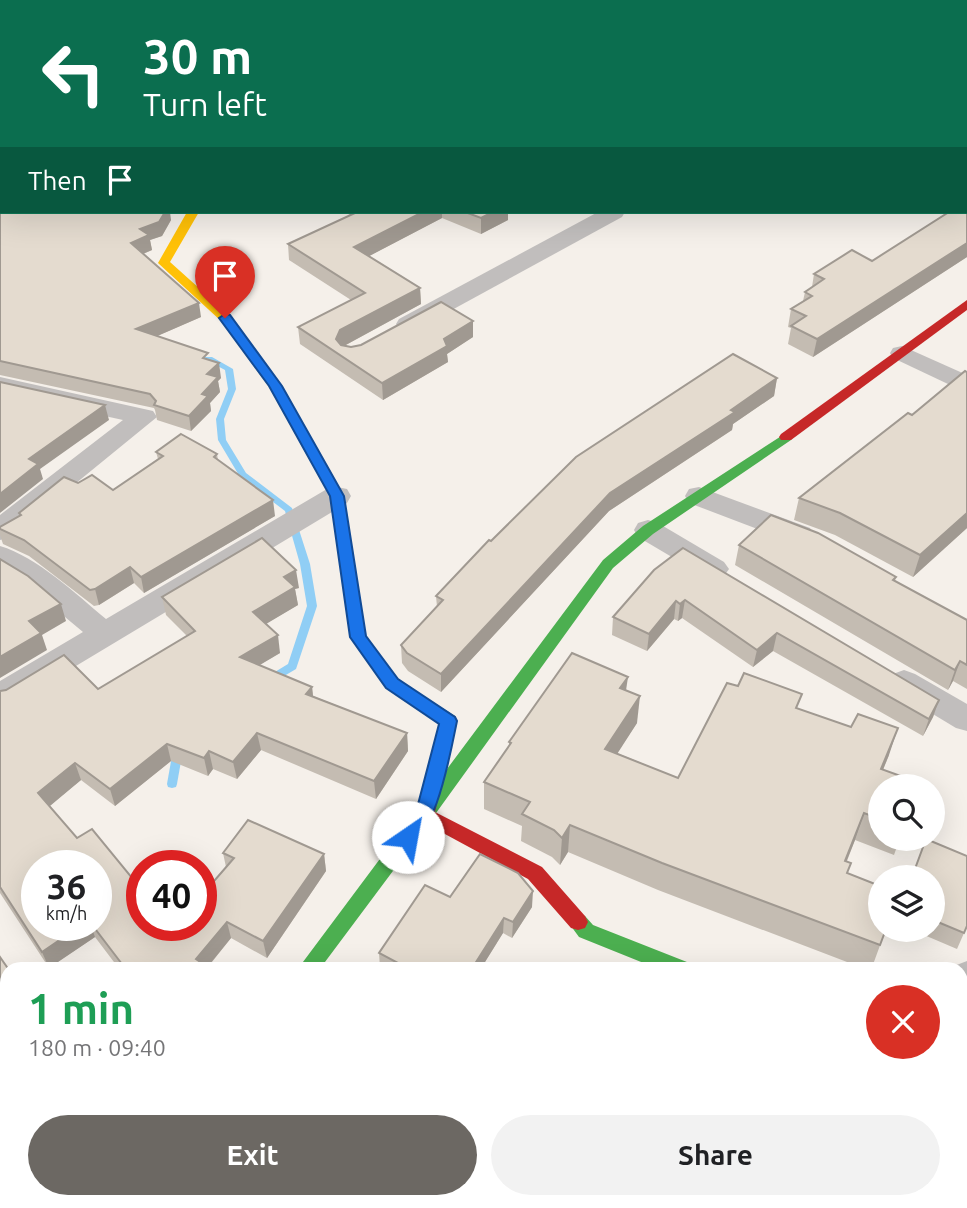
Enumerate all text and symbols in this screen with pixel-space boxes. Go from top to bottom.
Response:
icon: left [28,28,119,119]
text: 30 m [143,28,252,83]
text: Turn left [143,86,267,122]
icon: arrive [101,161,139,199]
text: Then [28,166,87,195]
pin [195,246,255,318]
icon: arrive [206,257,244,295]
map controls [868,774,945,942]
button: search [868,774,945,851]
position arrow [371,800,445,874]
speed limit sign: 40 [126,850,217,941]
button: layers [868,865,945,942]
text: 36 [47,866,86,906]
text: km/h [46,903,87,923]
text: 1 min [28,985,134,1032]
button: close [866,985,940,1059]
text: 180 m · 09:40 [28,1035,166,1060]
button: Exit [28,1115,477,1195]
button: Share [491,1115,940,1195]

